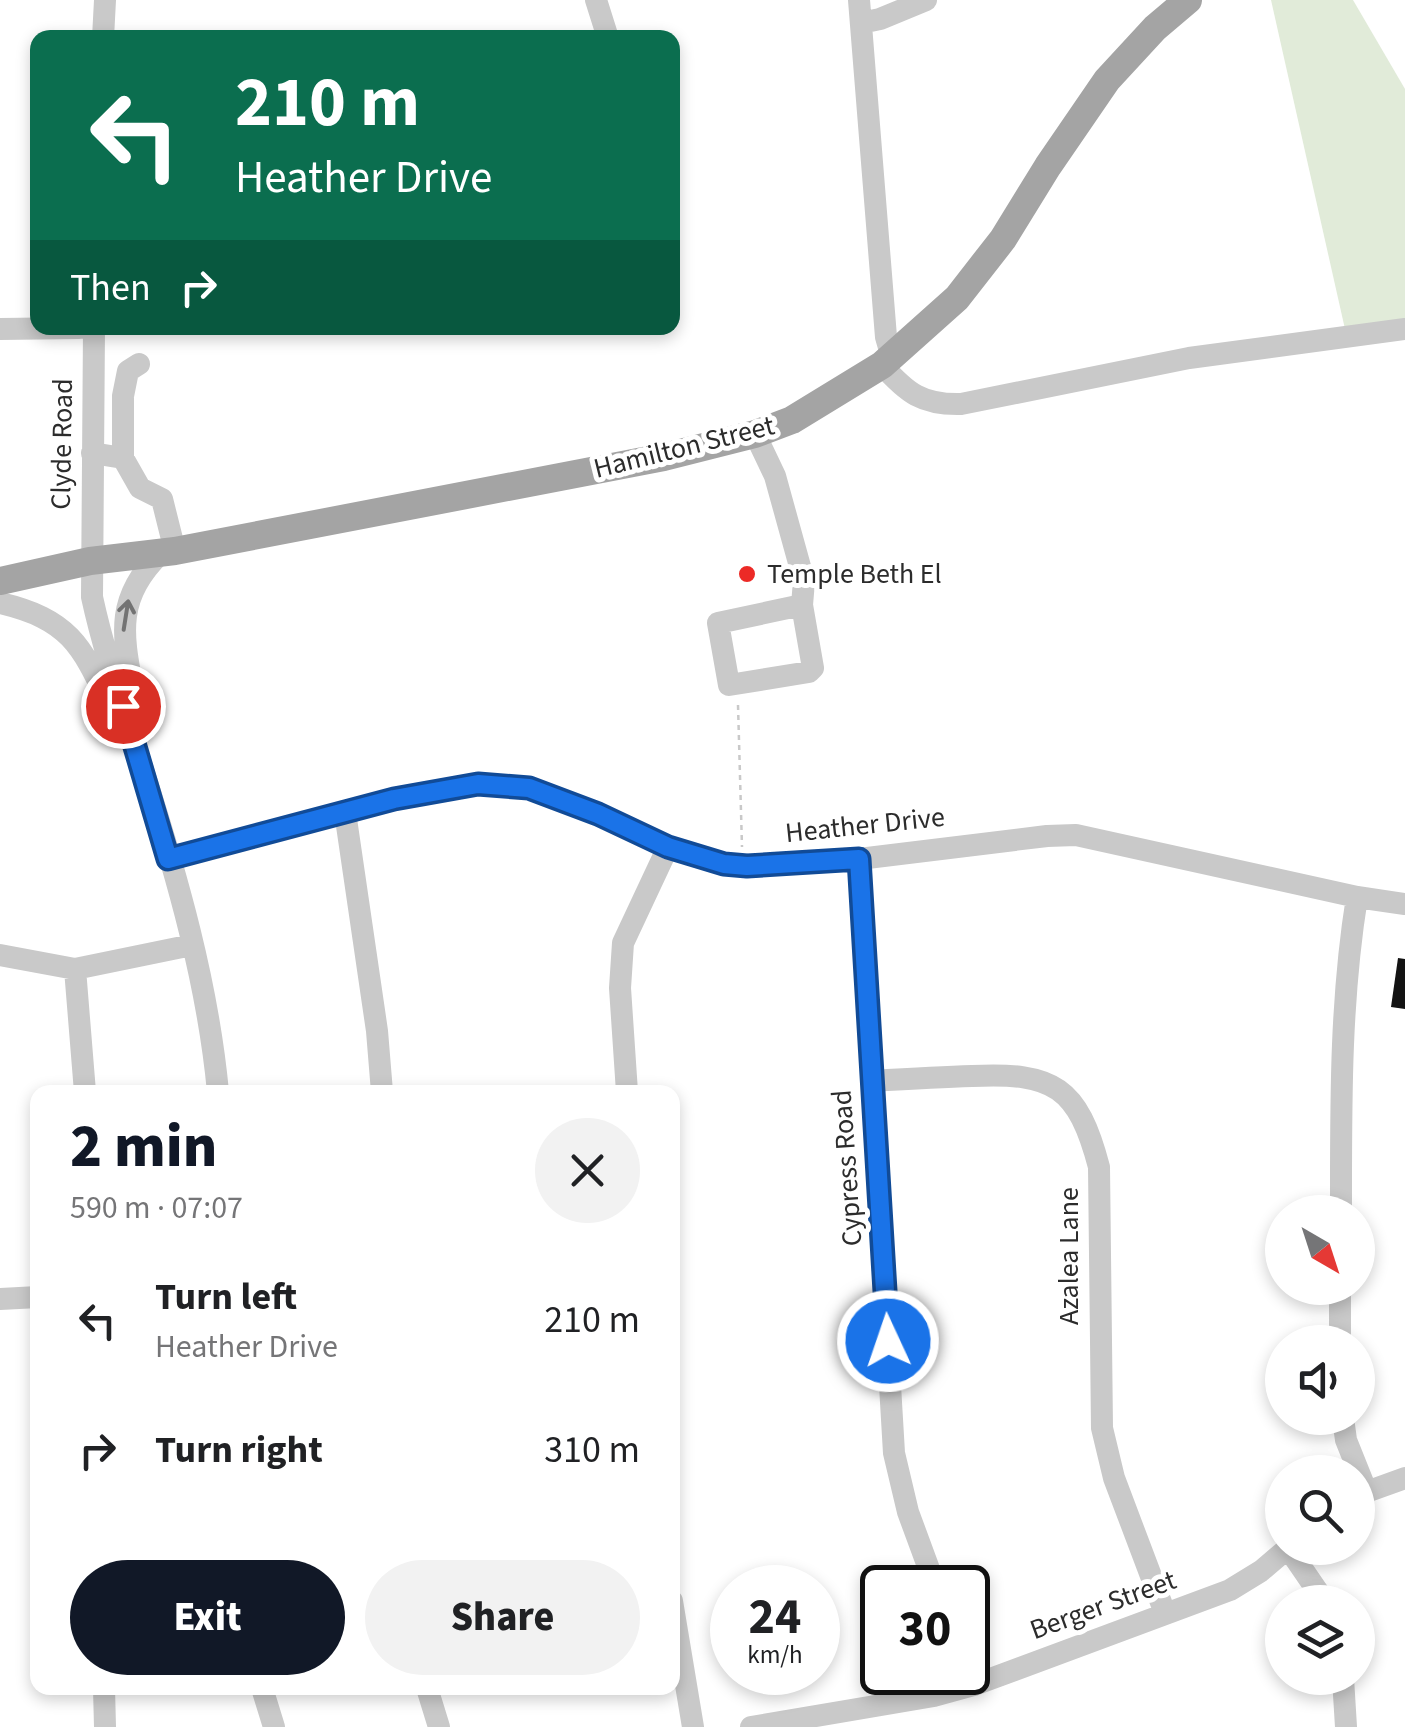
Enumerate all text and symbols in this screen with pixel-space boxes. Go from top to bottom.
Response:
text: 210 m [235,53,420,153]
icon: left [70,70,200,200]
text: Heather Drive [235,146,492,210]
icon: right [171,260,226,315]
text: Then [70,261,151,315]
street label: Clyde Road [41,378,83,510]
street label: Hamilton Street [589,405,779,489]
place label: Temple Beth El [767,554,942,594]
marker: Temple Beth El [736,563,758,585]
one-way arrow [118,599,136,632]
pin [81,664,166,749]
icon: arrive [96,679,151,734]
street label: Heather Drive [783,797,947,853]
street label: Cypress Road [822,1088,872,1248]
text: 2 min [70,1105,217,1190]
button: close [535,1118,640,1223]
text: 590 m · 07:07 [70,1185,243,1231]
street label: Azalea Lane [1049,1187,1089,1325]
north arrow [1265,1195,1375,1305]
map controls [1265,1195,1375,1695]
text: Turn left [155,1270,297,1324]
position arrow [836,1289,940,1393]
icon: left [70,1293,125,1348]
text: 210 m [544,1293,640,1347]
text: Heather Drive [155,1324,338,1370]
button: sound [1265,1325,1375,1435]
icon: right [70,1423,125,1478]
text: Turn right [155,1423,323,1477]
text: 310 m [544,1423,640,1477]
button: search [1265,1455,1375,1565]
button: Exit [70,1560,345,1675]
button: Share [365,1560,640,1675]
street label: Berger Street [1024,1560,1182,1650]
speed limit sign: 30 [860,1565,990,1695]
text: 24 [749,1582,801,1653]
button: layers [1265,1585,1375,1695]
text: km/h [747,1637,803,1673]

